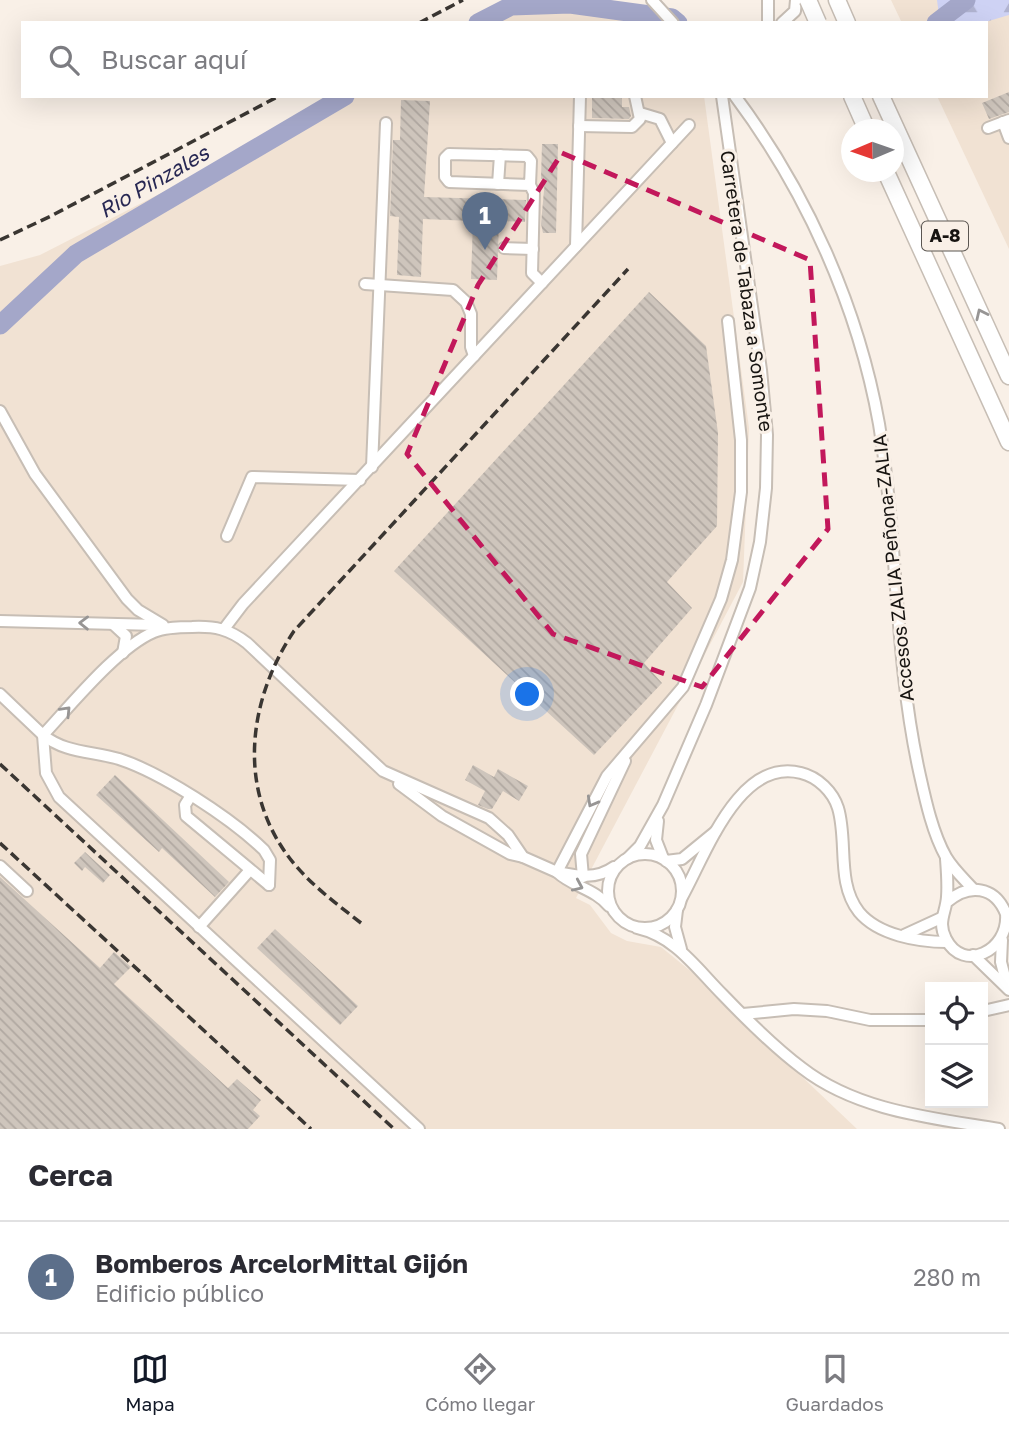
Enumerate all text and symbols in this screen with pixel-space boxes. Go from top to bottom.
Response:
search box [21,21,988,98]
icon: search [45,41,83,79]
text: Buscar aquí [101,44,247,75]
north arrow [841,119,904,182]
water label: Rio Pinzales [94,139,214,223]
street label: Carretera de Tabaza a Somonte [716,149,779,433]
pin: 1 [462,192,508,250]
road number: A-8 [922,222,968,250]
one-way arrow [975,309,989,322]
street label: Accesos ZALIA Peñona-ZALIA [867,433,918,703]
one-way arrow [79,615,89,631]
your location [510,677,544,711]
one-way arrow [58,706,71,719]
one-way arrow [587,795,600,807]
one-way arrow [571,878,583,892]
map controls [925,982,988,1108]
button: locate [925,982,988,1045]
button: layers [925,1045,988,1108]
text: Cerca [28,1157,113,1193]
text: Bomberos ArcelorMittal Gijón [95,1248,468,1279]
text: 1 [45,1263,57,1291]
text: 280 m [913,1263,981,1291]
text: Edificio público [95,1279,264,1307]
tab: Mapa [125,1350,175,1415]
tab: Cómo llegar [425,1350,535,1415]
tab: Guardados [785,1350,884,1415]

